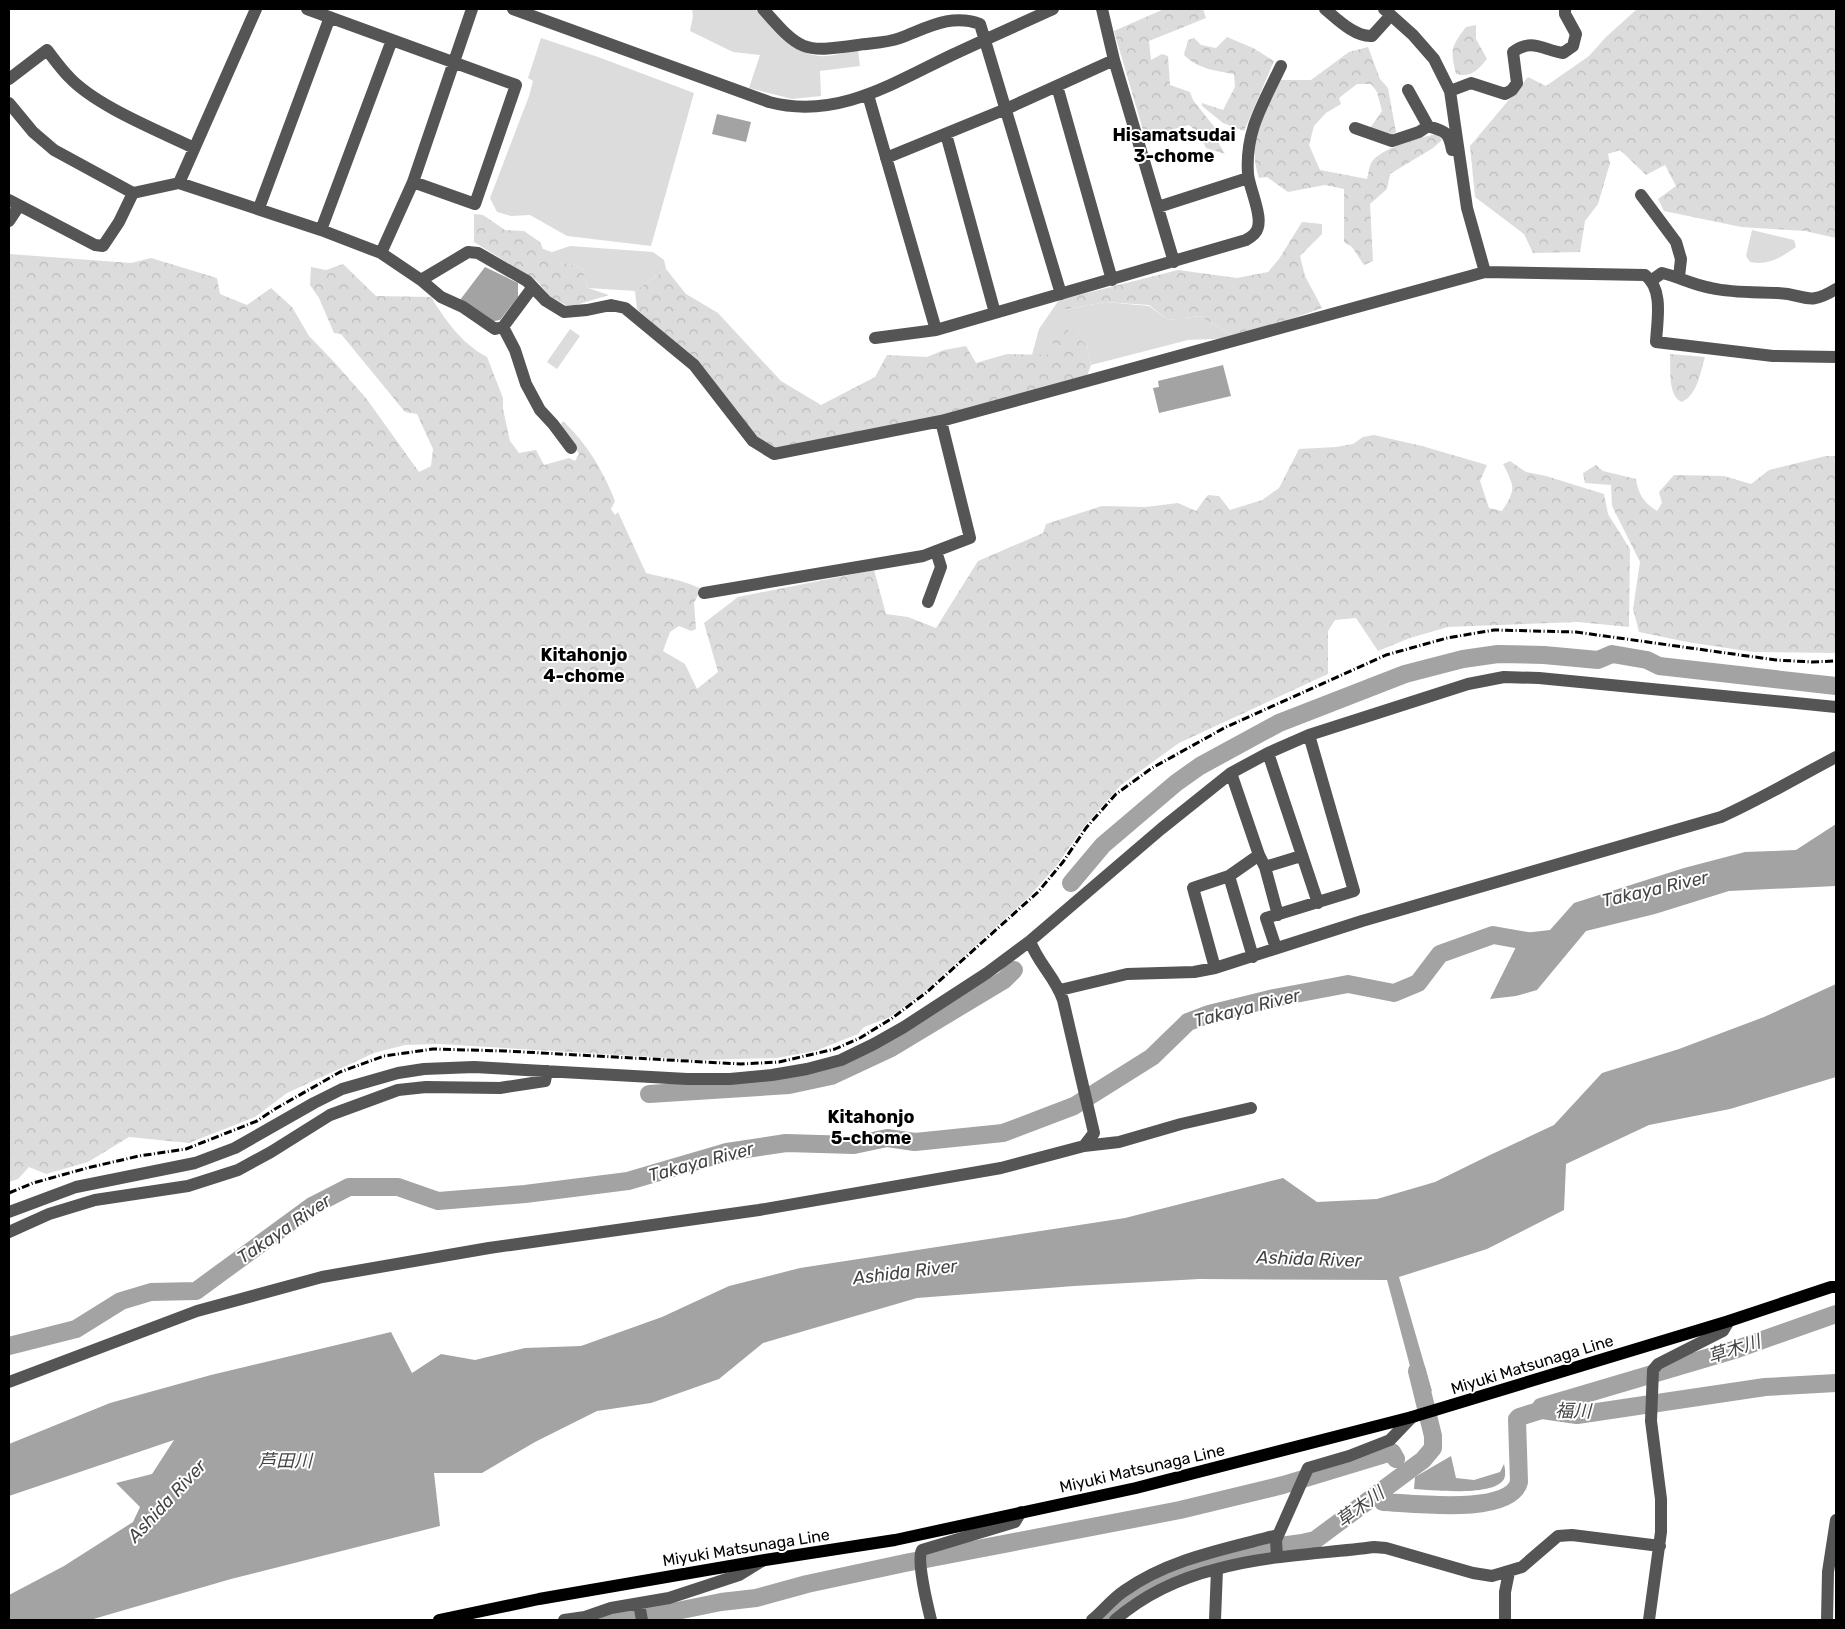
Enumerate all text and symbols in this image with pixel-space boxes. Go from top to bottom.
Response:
district label: Hisamatsudai 3-chome [1112,124,1236,167]
district label: Kitahonjo 4-chome [541,644,627,687]
water label: Takaya River [1600,866,1711,912]
water label: Takaya River [1192,984,1303,1032]
district label: Kitahonjo 5-chome [828,1106,914,1149]
water label: Takaya River [646,1137,757,1187]
water label: Takaya River [233,1189,336,1268]
water label: Ashida River [1255,1246,1363,1272]
water label: Ashida River [851,1255,960,1289]
water label: 草木川 [1705,1330,1765,1368]
street label: Miyuki Matsunaga Line [1449,1331,1616,1398]
water label: 福川 [1555,1400,1593,1422]
street label: Miyuki Matsunaga Line [1058,1440,1227,1497]
water label: 芦田川 [258,1450,314,1472]
water label: Ashida River [122,1454,212,1548]
water label: 草木川 [1332,1481,1390,1532]
street label: Miyuki Matsunaga Line [661,1525,831,1570]

